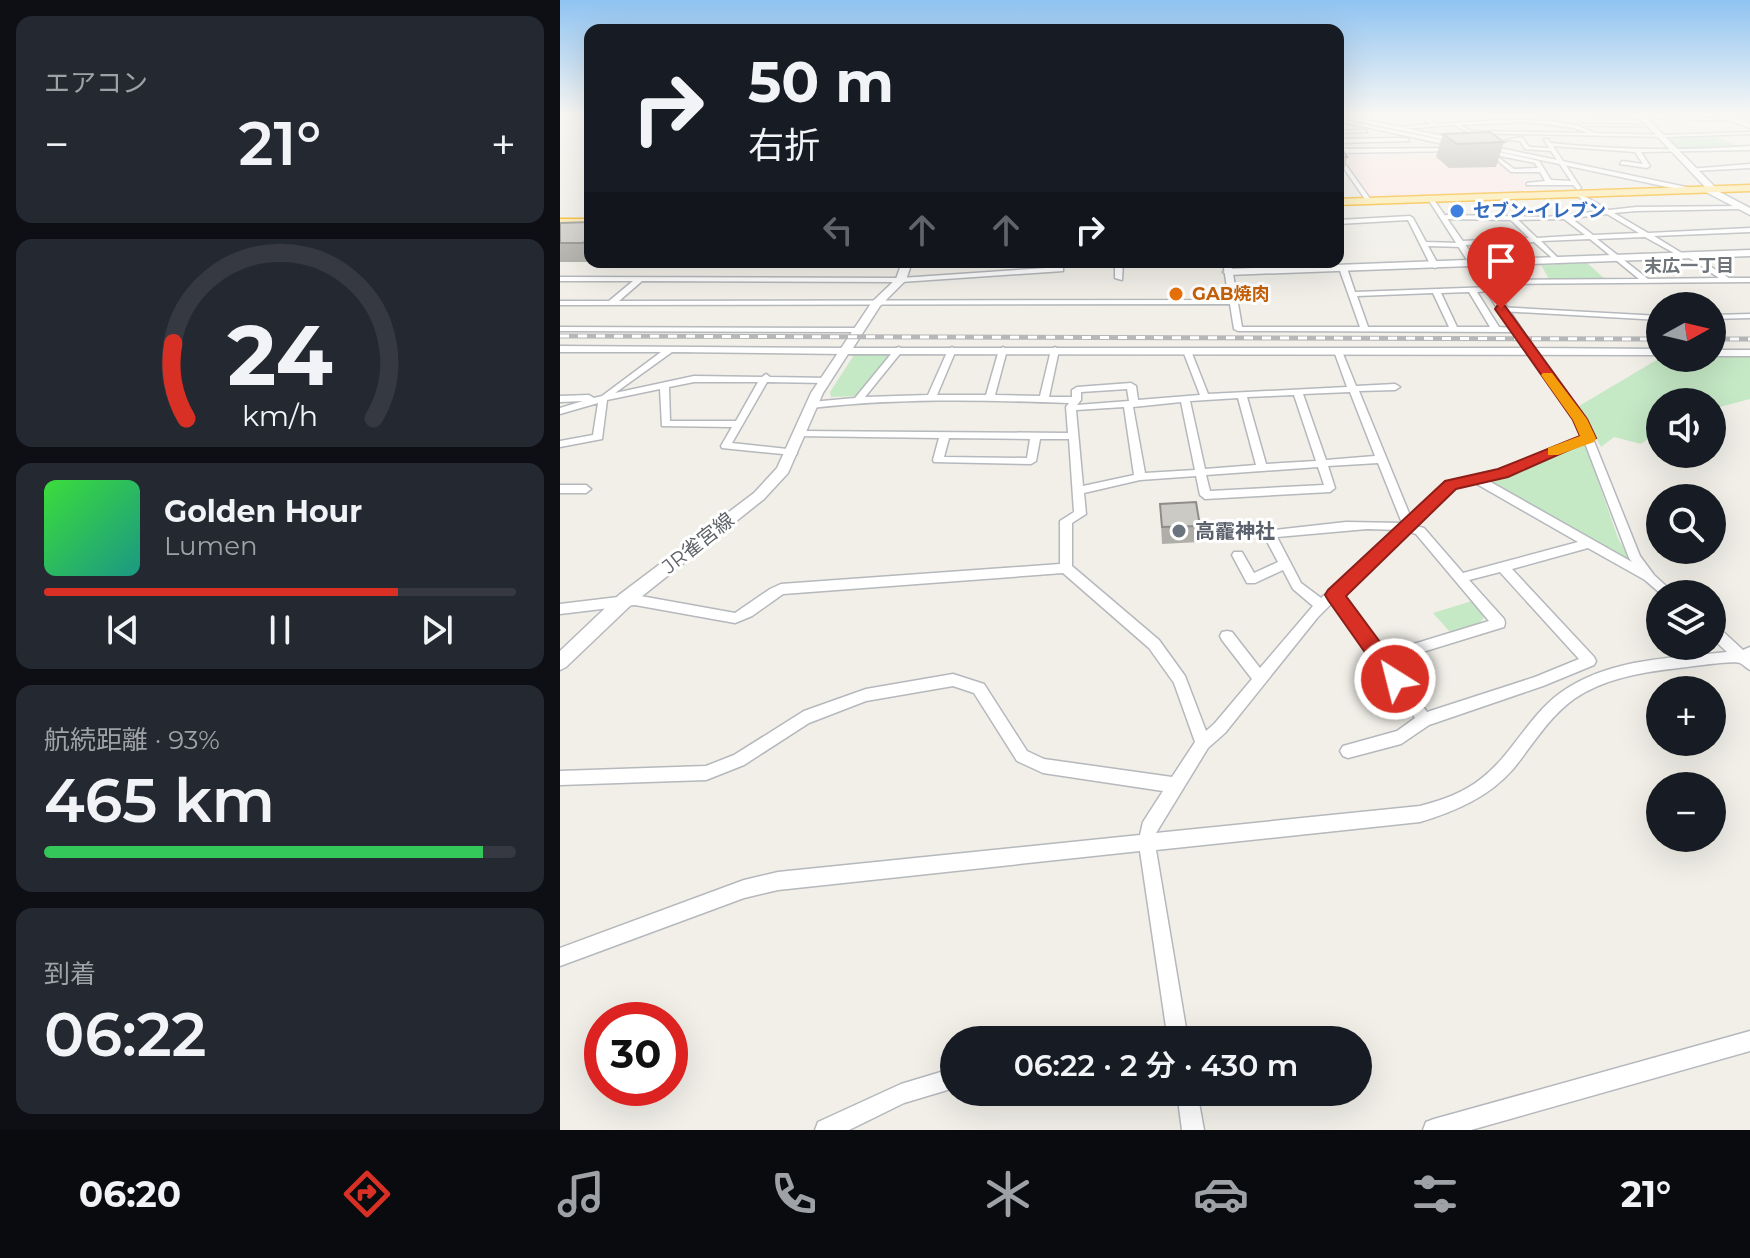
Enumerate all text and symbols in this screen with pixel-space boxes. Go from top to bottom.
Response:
text: 50 m [748,48,894,116]
icon: right [616,56,720,160]
text: エアコン [44,67,148,99]
text: 21° [239,107,321,180]
text: − [44,117,69,171]
text: + [491,117,516,171]
text: 右折 [748,123,820,167]
place label: セブン-イレブン [1473,200,1606,222]
marker: セブン-イレブン [1448,202,1466,220]
icon: left [816,208,860,252]
icon: ahead [900,208,944,252]
icon: ahead [984,208,1028,252]
icon: right [1068,208,1112,252]
pin [1467,227,1535,309]
icon: arrive [1479,239,1523,283]
district label: 末広一丁目 [1644,255,1734,277]
place label: GAB焼肉 [1192,283,1269,305]
marker: GAB焼肉 [1167,285,1185,303]
north arrow [1646,292,1726,372]
map controls [1646,292,1726,852]
text: 24 [227,303,333,405]
button: sound [1646,388,1726,468]
text: km/h [242,398,318,433]
button: search [1646,484,1726,564]
text: Golden Hour [164,493,362,530]
street label: JR雀宮線 [657,508,739,579]
place label: 高靇神社 [1195,519,1275,543]
marker: 高靇神社 [1170,522,1188,540]
text: Lumen [164,530,257,562]
button: layers [1646,580,1726,660]
icon: previous [101,608,145,652]
icon: pause [258,608,302,652]
icon: next [415,608,459,652]
position arrow [1353,637,1437,721]
button: + [1646,676,1726,756]
text: 航続距離 · 93% [44,724,220,756]
text: 465 km [44,764,275,837]
button: − [1646,772,1726,852]
text: 到着 [44,958,96,990]
text: 06:22 [44,998,206,1071]
speed limit sign: 30 [584,1002,688,1106]
text: 06:22 · 2 分 · 430 m [1014,1047,1298,1084]
icon: directions [339,1166,395,1222]
icon: music [553,1166,609,1222]
icon: phone [766,1166,822,1222]
icon: climate [980,1166,1036,1222]
icon: car [1193,1166,1249,1222]
icon: filters [1407,1166,1463,1222]
text: 06:20 [79,1172,181,1216]
text: 21° [1621,1172,1671,1216]

